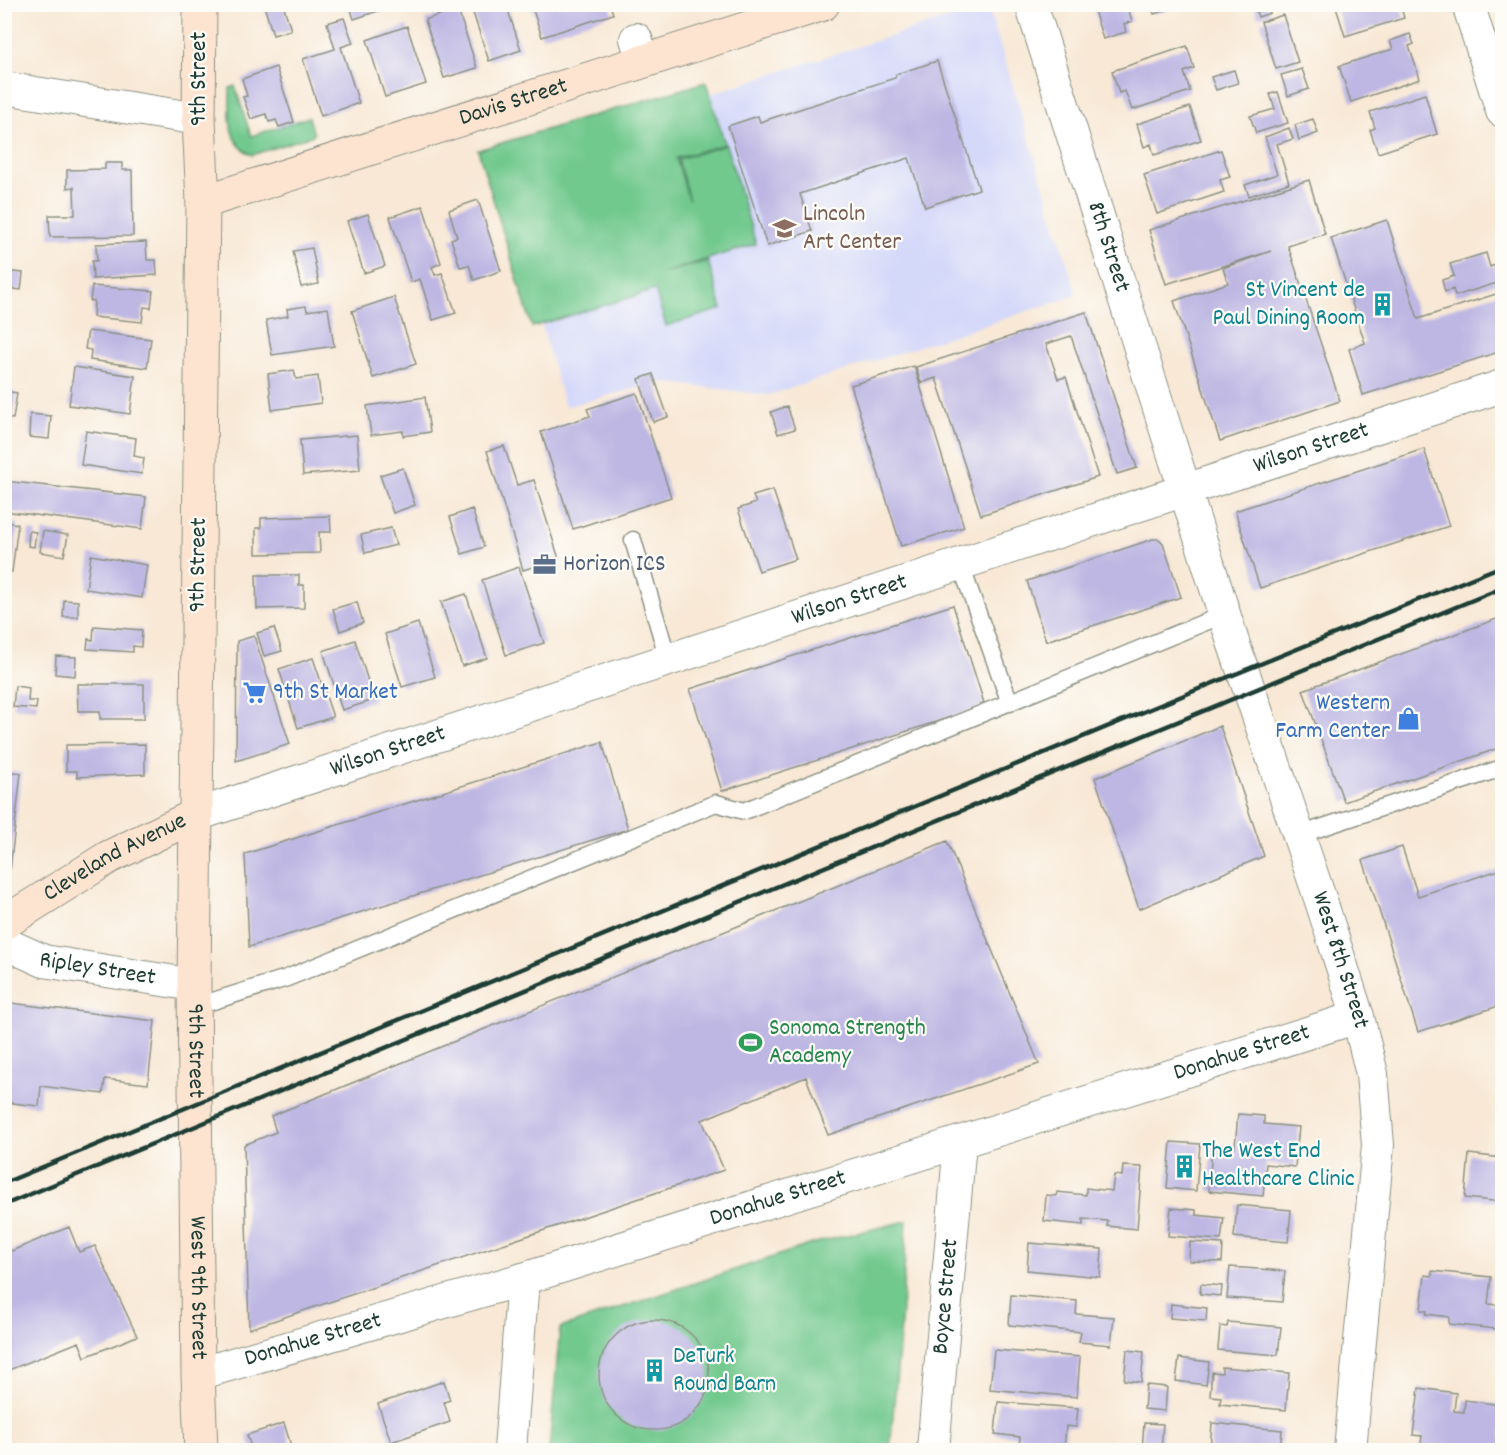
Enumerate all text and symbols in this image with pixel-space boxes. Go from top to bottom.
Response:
street label: 9th Street [183,32,217,126]
street label: Davis Street [455,70,572,136]
street label: 8th Street [1078,197,1138,297]
place label: Lincoln Art Center [803,198,901,260]
school or university icon: Lincoln Art Center [772,216,798,242]
place label: St Vincent de Paul Dining Room [1212,274,1365,336]
building icon: St Vincent de Paul Dining Room [1370,292,1396,318]
street label: Wilson Street [1249,414,1374,483]
street label: 9th Street [181,517,217,613]
place label: Horizon ICS [563,548,666,582]
office icon: Horizon ICS [532,552,558,578]
street label: Wilson Street [788,565,912,635]
place label: 9th St Market [273,676,398,710]
supermarket icon: 9th St Market [242,680,268,706]
place label: Western Farm Center [1275,687,1390,749]
shop icon: Western Farm Center [1395,705,1421,731]
street label: Wilson Street [326,717,450,787]
street label: Cleveland Avenue [37,805,193,911]
street label: West 8th Street [1302,887,1377,1032]
street label: Ripley Street [37,944,158,996]
street label: 9th Street [177,1003,212,1099]
place label: Sonoma Strength Academy [769,1012,926,1074]
street label: Donahue Street [1169,1016,1314,1091]
sports icon: Sonoma Strength Academy [738,1030,764,1056]
place label: The West End Healthcare Clinic [1202,1135,1355,1197]
building icon: The West End Healthcare Clinic [1171,1153,1197,1179]
street label: Donahue Street [706,1162,851,1236]
street label: West 9th Street [179,1216,215,1360]
street label: Boyce Street [924,1237,968,1356]
street label: Donahue Street [241,1304,386,1376]
place label: DeTurk Round Barn [673,1340,776,1402]
building icon: DeTurk Round Barn [642,1358,668,1384]

